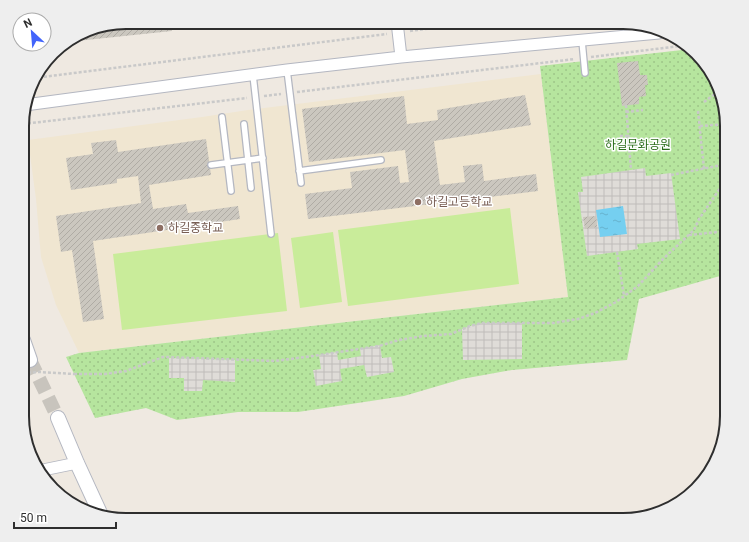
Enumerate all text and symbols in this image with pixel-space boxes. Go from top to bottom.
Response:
north arrow [12,12,52,52]
text: N [21,16,34,31]
park label: 하길문화공원 [605,138,671,152]
place label: 하길고등학교 [426,195,492,209]
marker: 하길고등학교 [413,197,423,207]
place label: 하길중학교 [168,221,223,235]
marker: 하길중학교 [155,223,165,233]
scale bar [14,504,116,530]
text: 50 m [20,511,47,525]

